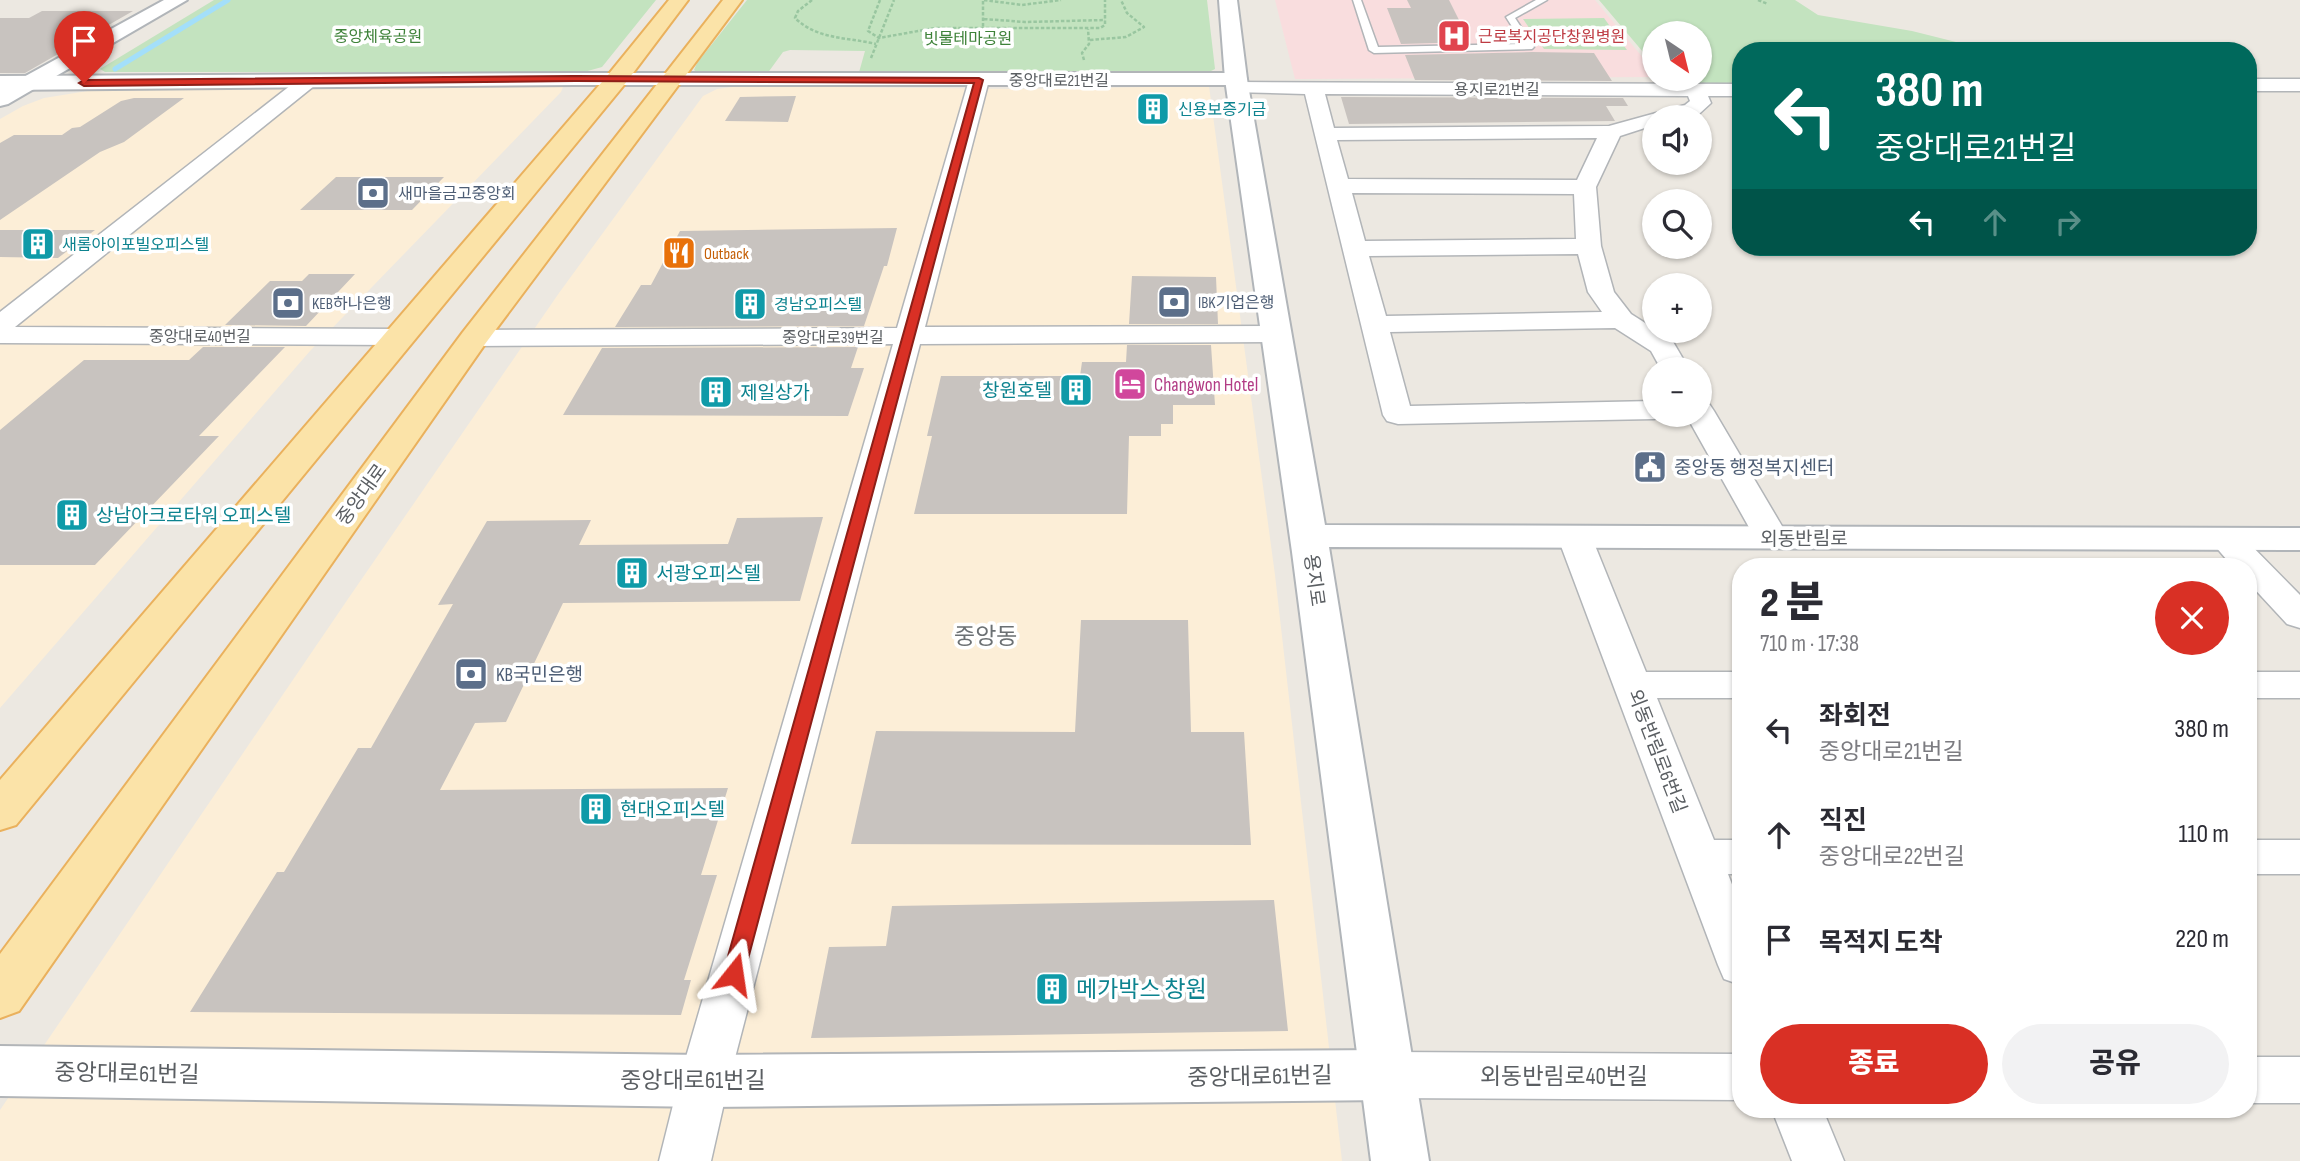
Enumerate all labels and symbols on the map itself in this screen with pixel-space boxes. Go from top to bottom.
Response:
pin [54,11,114,83]
hospital icon: 근로복지공단창원병원 [1435,17,1473,55]
north arrow [1642,21,1712,91]
park label: 중앙체육공원 [334,28,422,47]
place label: 근로복지공단창원병원 [1478,28,1625,47]
park label: 빗물테마공원 [924,30,1012,49]
street label: 중앙대로21번길 [1009,72,1109,91]
street label: 용지로21번길 [1454,81,1540,100]
building icon: 신용보증기금 [1134,90,1172,128]
place label: 신용보증기금 [1178,101,1266,120]
bank icon: 새마을금고중앙회 [354,174,392,212]
place label: 새마을금고중앙회 [398,185,516,204]
building icon: 새롬아이포빌오피스텔 [19,225,57,263]
restaurant icon: Outback [660,234,698,272]
place label: 새롬아이포빌오피스텔 [62,236,209,255]
place label: Outback [704,245,749,264]
bank icon: IBK기업은행 [1155,283,1193,321]
bank icon: KEB하나은행 [269,284,307,322]
building icon: 경남오피스텔 [731,285,769,323]
place label: IBK기업은행 [1198,294,1275,313]
place label: KEB하나은행 [312,295,392,314]
place label: 경남오피스텔 [774,296,862,315]
street label: 중앙대로40번길 [149,328,251,347]
street label: 중앙대로39번길 [782,329,884,348]
hotel icon: Changwon Hotel [1111,365,1149,403]
building icon: 창원호텔 [1057,371,1095,409]
building icon: 제일상가 [697,373,735,411]
place label: Changwon Hotel [1154,374,1258,397]
place label: 창원호텔 [982,380,1052,403]
place label: 제일상가 [740,382,810,405]
public building icon: 중앙동 행정복지센터 [1631,448,1669,486]
place label: 중앙동 행정복지센터 [1674,457,1834,480]
street label: 중앙대로 [332,460,392,530]
building icon: 상남아크로타워 오피스텔 [53,496,91,534]
place label: 상남아크로타워 오피스텔 [96,505,291,528]
street label: 외동반림로 [1760,528,1848,551]
street label: 용지로 [1298,553,1329,608]
building icon: 서광오피스텔 [613,554,651,592]
place label: 서광오피스텔 [656,563,761,586]
district label: 중앙동 [954,623,1018,651]
bank icon: KB국민은행 [452,655,490,693]
place label: KB국민은행 [496,664,583,687]
street label: 외동반림로6번길 [1622,686,1691,817]
building icon: 현대오피스텔 [577,790,615,828]
place label: 현대오피스텔 [620,799,725,822]
position arrow [697,937,771,1011]
building icon: 메가박스 창원 [1033,970,1071,1008]
place label: 메가박스 창원 [1076,976,1207,1004]
street label: 중앙대로61번길 [54,1059,200,1089]
street label: 중앙대로61번길 [1187,1062,1333,1092]
street label: 외동반림로40번길 [1480,1063,1648,1091]
street label: 중앙대로61번길 [620,1067,766,1095]

